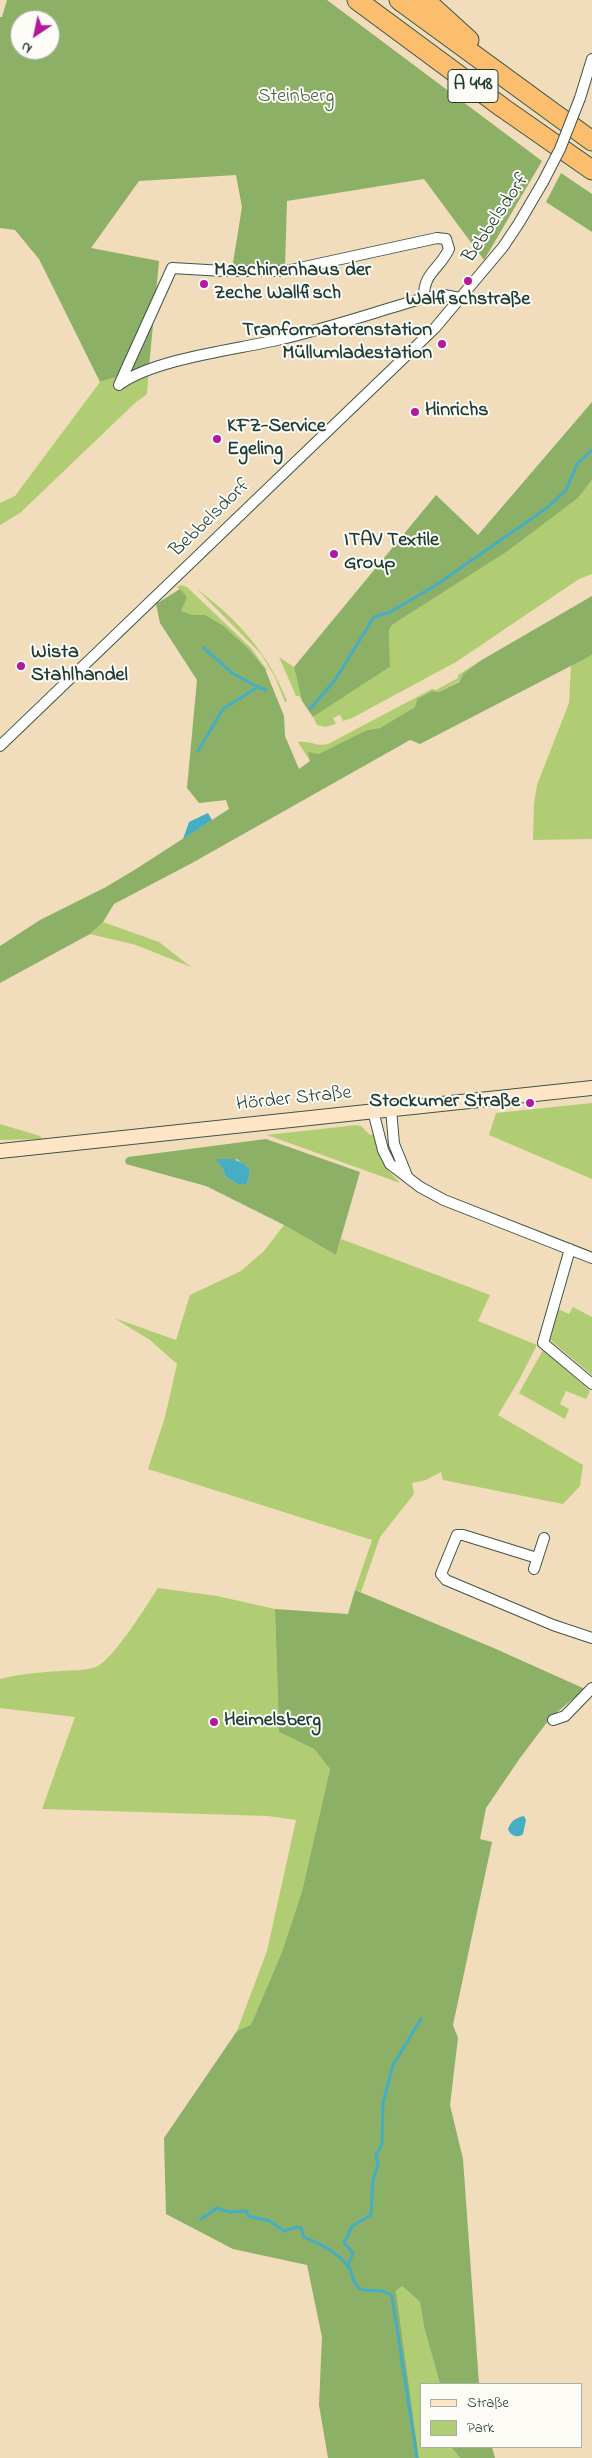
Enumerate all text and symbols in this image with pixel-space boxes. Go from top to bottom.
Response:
north arrow [10,10,60,60]
text: N [17,36,37,58]
road number: A 448 [448,70,498,102]
park label: Steinberg [258,86,334,110]
street label: Bebbelsdorf [458,170,536,268]
place label: Maschinenhaus der Zeche Wallfisch [214,260,371,307]
marker: Walfischstraße [462,275,474,287]
marker: Maschinenhaus der Zeche Wallfisch [198,278,210,290]
place label: Walfischstraße [406,289,530,313]
place label: Tranformatorenstation Müllumladestation [242,320,432,367]
marker: Tranformatorenstation Müllumladestation [436,338,448,350]
place label: Hinrichs [425,400,488,424]
marker: Hinrichs [409,406,421,418]
place label: KFZ-Service Egeling [227,416,326,463]
marker: KFZ-Service Egeling [211,433,223,445]
street label: Bebbelsdorf [166,475,256,563]
place label: ITAV Textile Group [344,530,439,577]
marker: ITAV Textile Group [328,548,340,560]
place label: Wista Stahlhandel [31,642,128,689]
marker: Wista Stahlhandel [15,660,27,672]
street label: Hörder Straße [235,1082,353,1118]
place label: Stockumer Straße [369,1091,520,1115]
marker: Stockumer Straße [524,1097,536,1109]
place label: Heimelsberg [224,1710,321,1734]
marker: Heimelsberg [208,1716,220,1728]
legend [420,2383,582,2448]
text: Straße [467,2392,509,2414]
text: Park [467,2417,494,2439]

